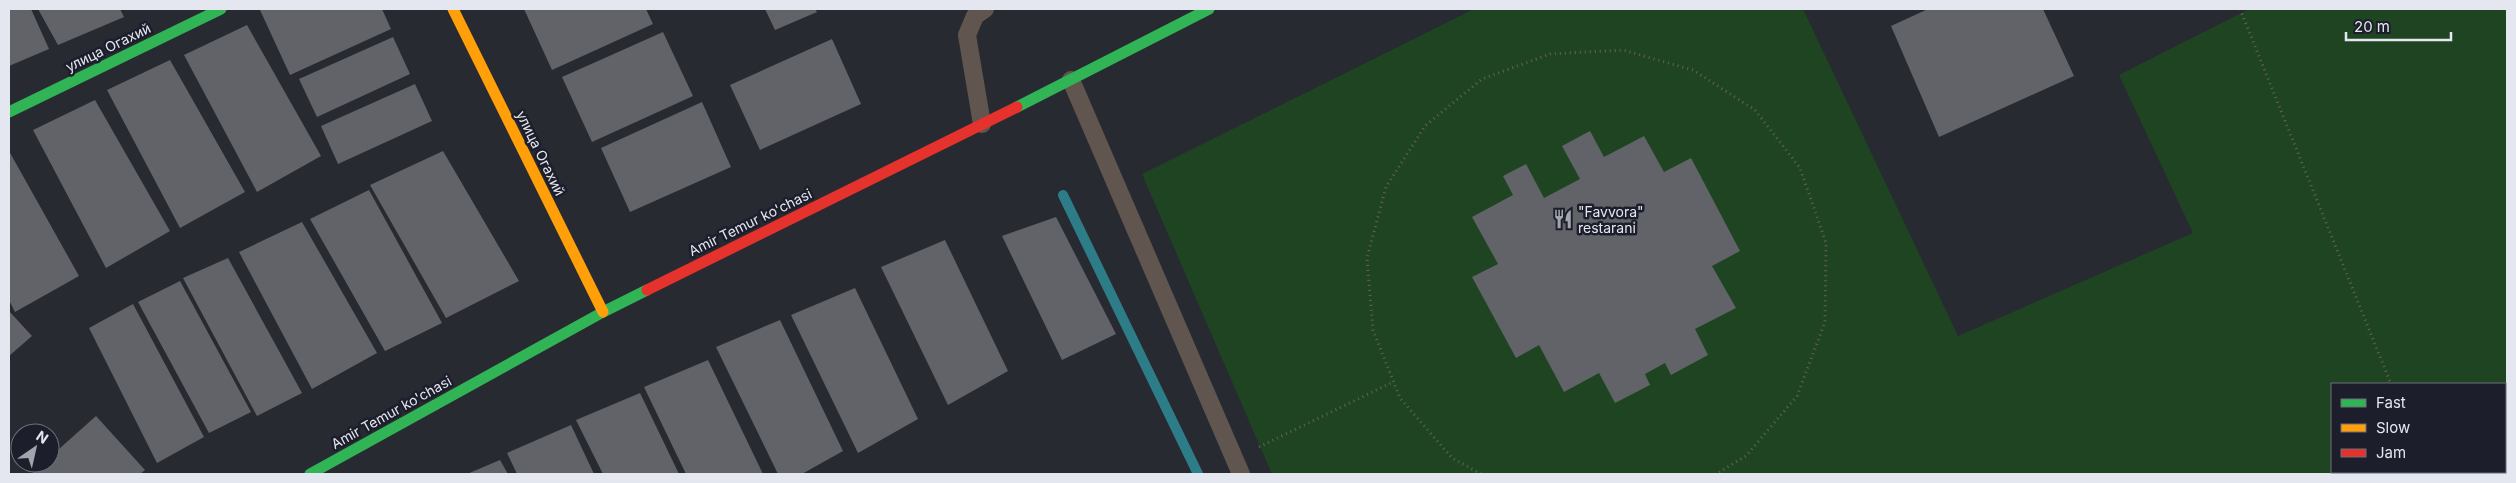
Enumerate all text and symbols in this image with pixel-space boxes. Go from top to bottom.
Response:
scale bar [2346,10,2451,42]
text: 20 m [2354,17,2390,36]
street label: улица Огахий [63,19,153,75]
street label: улица Огахий [513,108,569,198]
street label: Amir Temur ko'chasi [686,185,814,259]
place label: "Favvora" restarani [1578,203,1644,236]
restaurant icon: "Favvora" restarani [1552,208,1574,230]
street label: Amir Temur ko'chasi [328,372,454,452]
legend [2331,383,2506,473]
text: Fast [2376,393,2406,412]
text: Slow [2376,418,2410,437]
north arrow [10,423,60,473]
text: N [33,427,52,447]
text: Jam [2376,443,2406,462]

